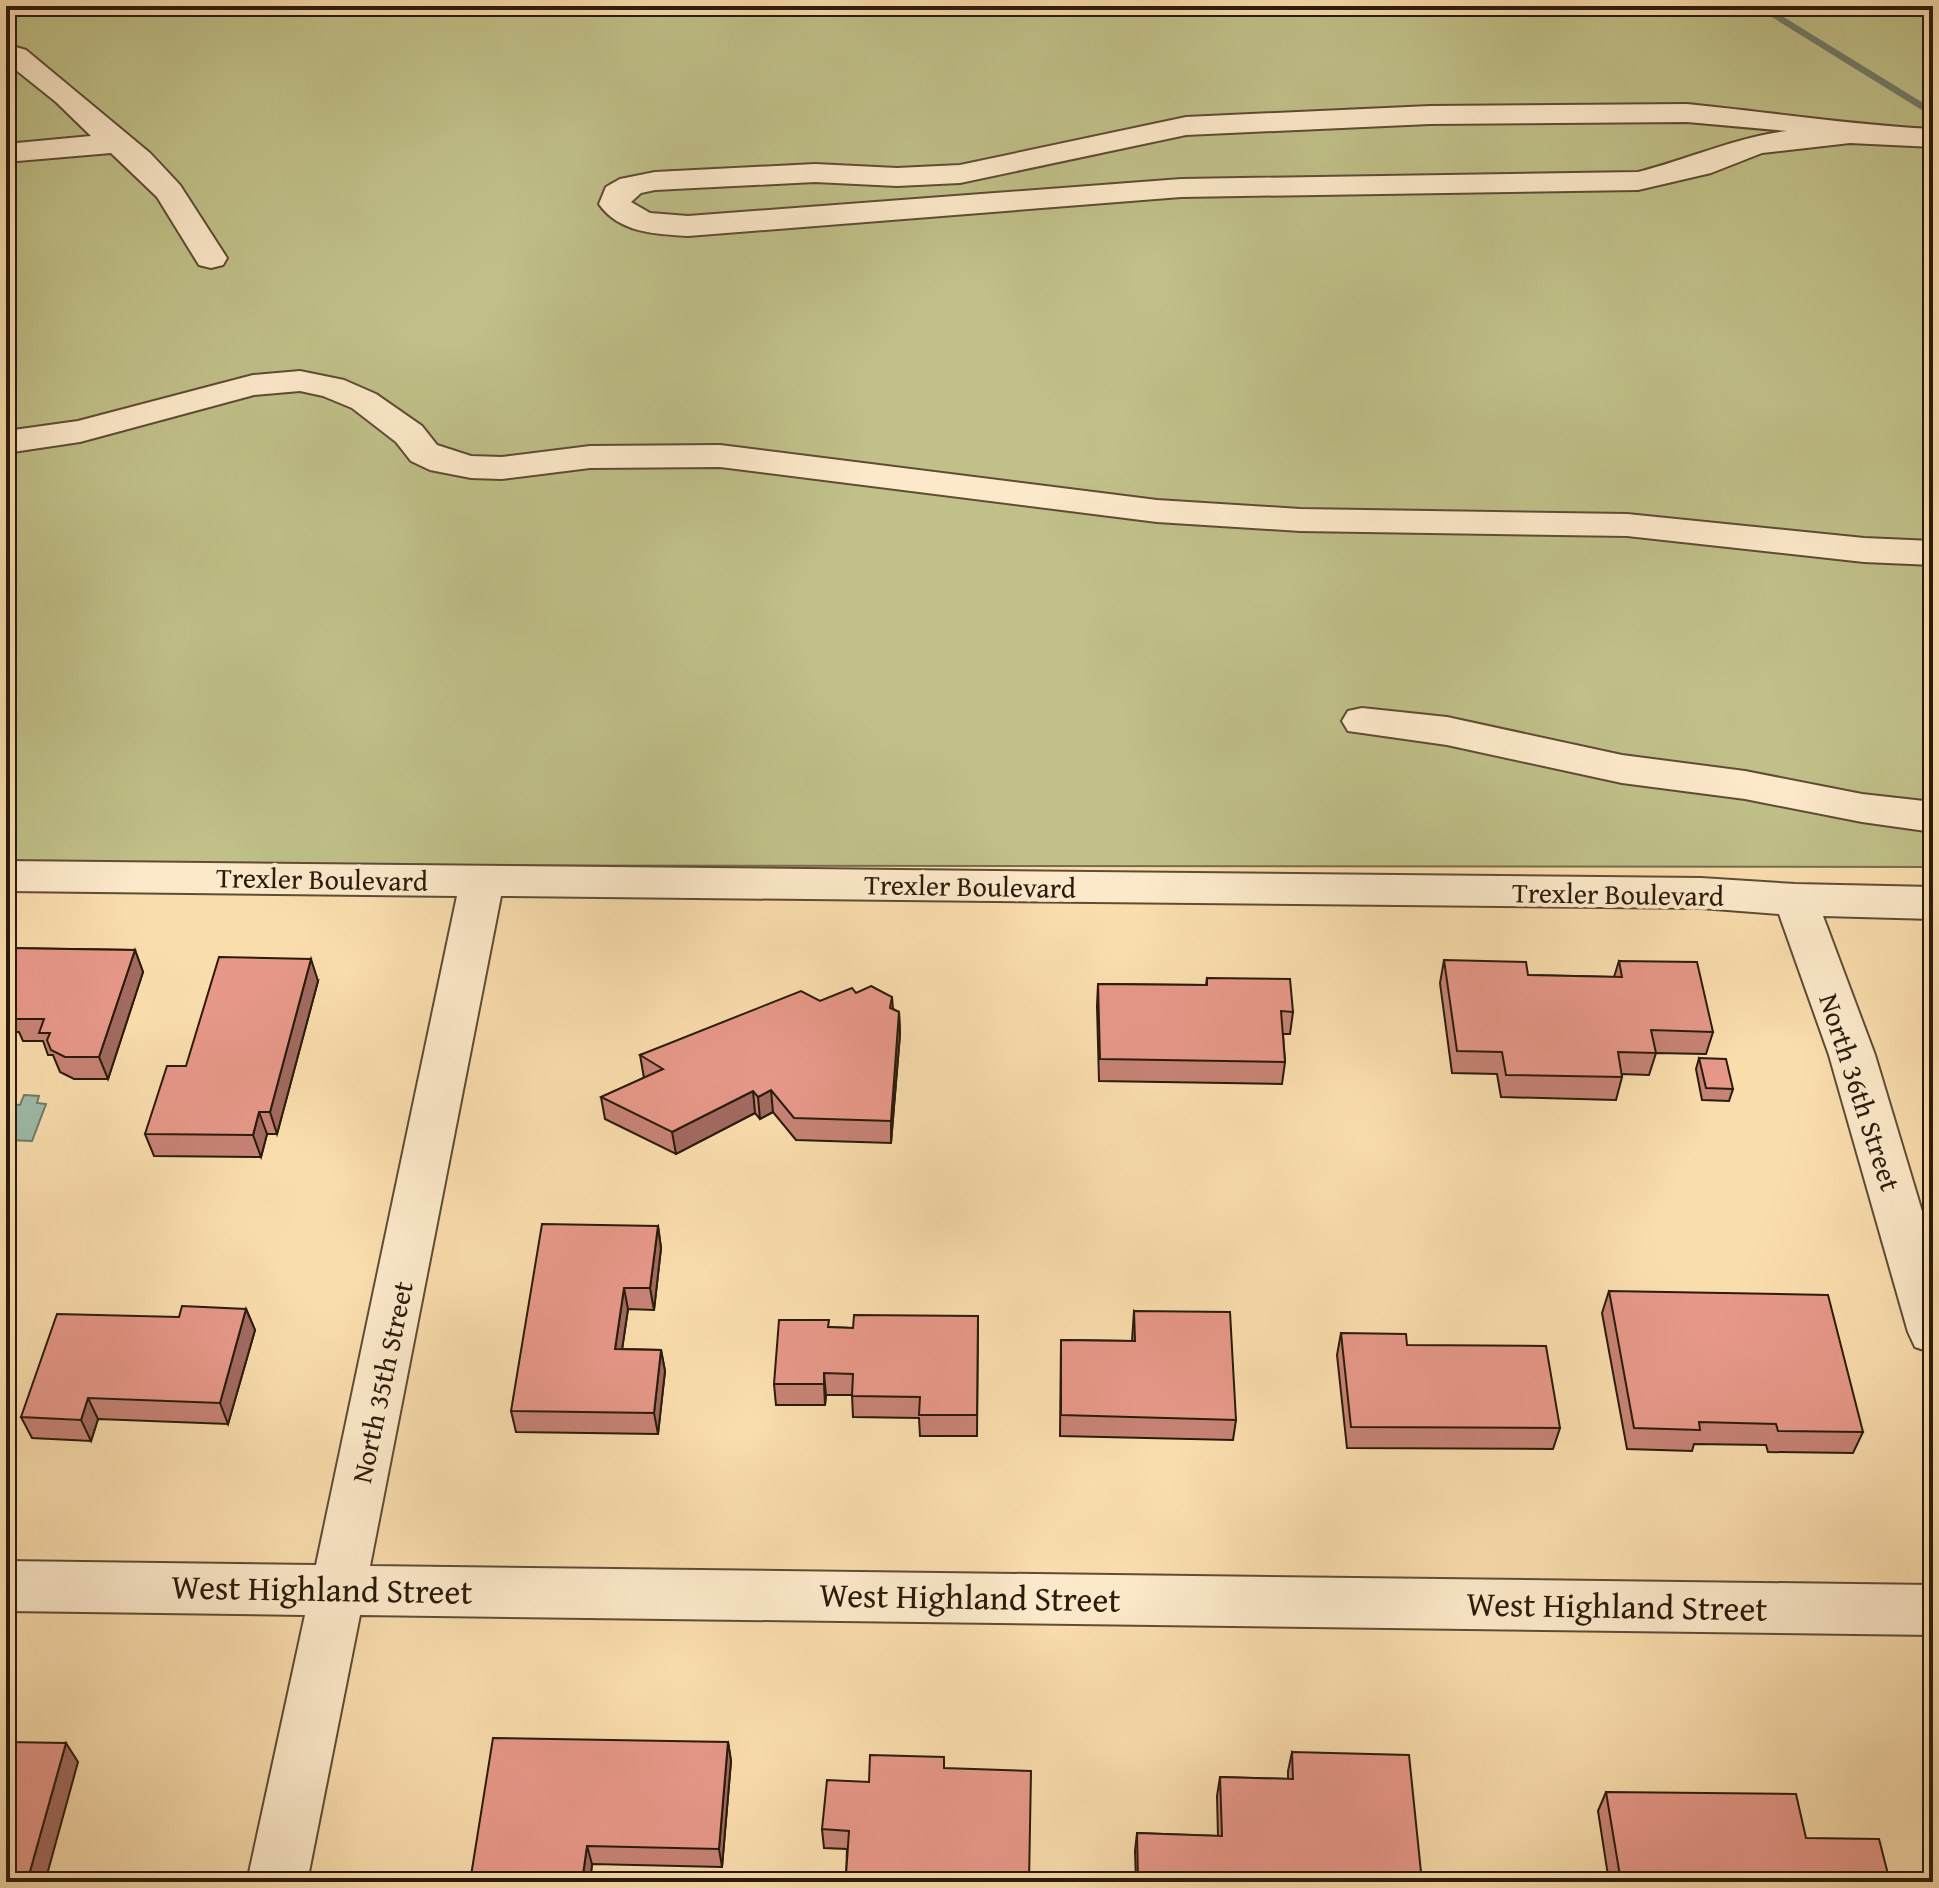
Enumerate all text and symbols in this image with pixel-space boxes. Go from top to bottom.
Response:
street label: Trexler Boulevard [216,856,428,901]
street label: Trexler Boulevard [864,863,1076,908]
street label: Trexler Boulevard [1512,871,1724,916]
street label: North 36th Street [1809,988,1912,1196]
street label: North 35th Street [340,1277,423,1487]
street label: West Highland Street [171,1561,473,1616]
street label: West Highland Street [819,1569,1121,1624]
street label: West Highland Street [1466,1578,1768,1633]

